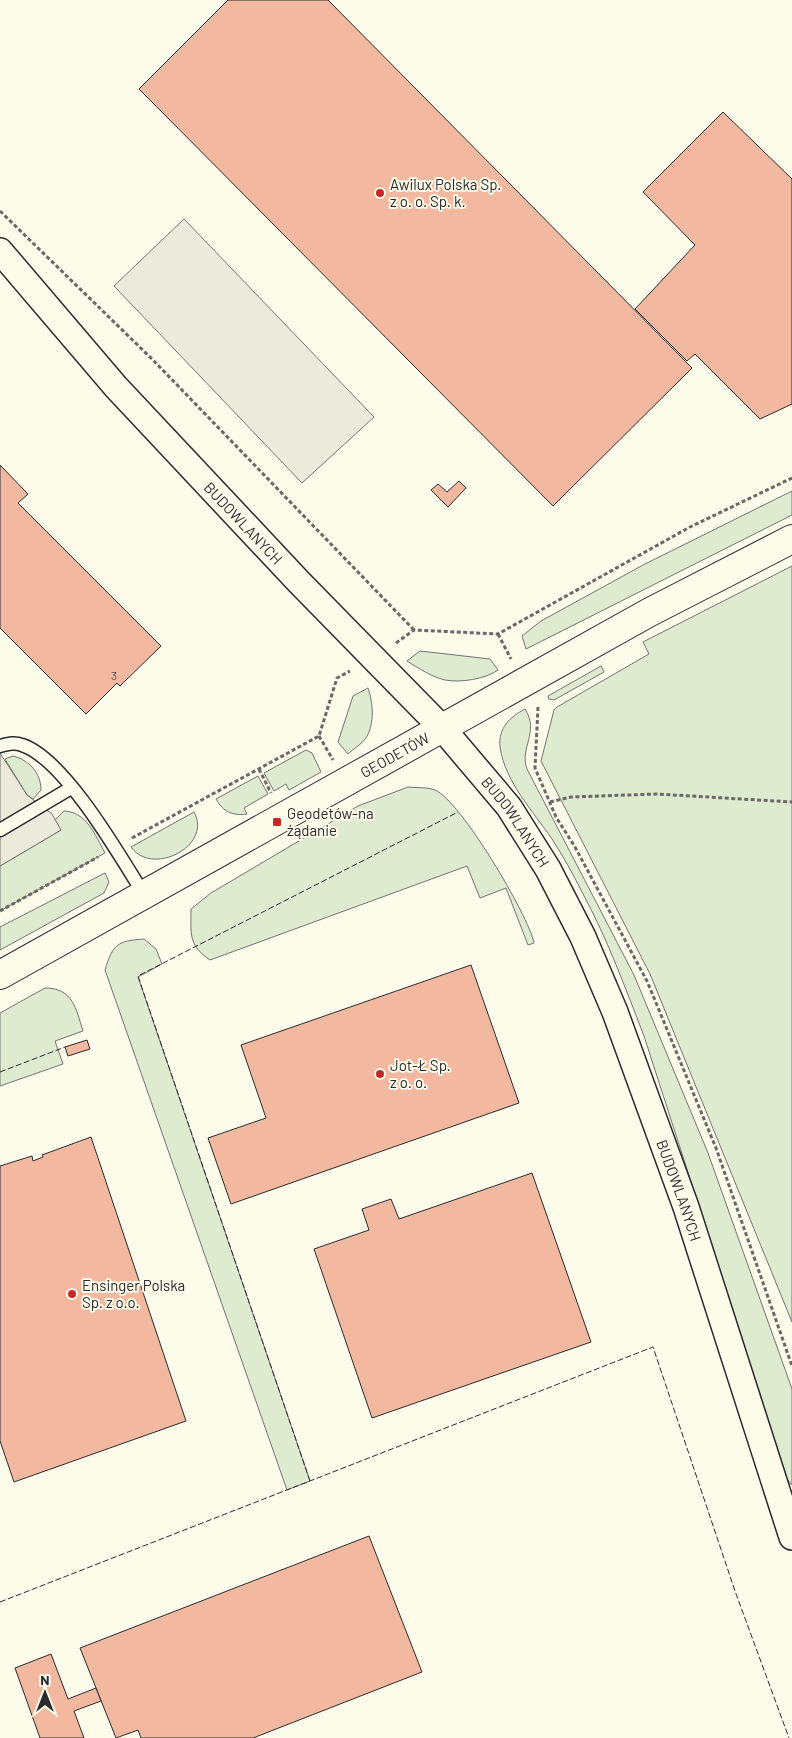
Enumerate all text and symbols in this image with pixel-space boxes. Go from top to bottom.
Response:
place label: Awilux Polska Sp. z o. o. Sp. k. [390,175,501,210]
marker: Awilux Polska Sp. z o. o. Sp. k. [374,187,386,199]
street label: BUDOWLANYCH [201,478,286,568]
house number: 3 [111,668,117,682]
street label: GEODETÓW [357,728,432,781]
street label: BUDOWLANYCH [478,773,553,870]
place label: Geodetów-na żądanie [287,804,374,839]
marker: Geodetów-na żądanie [271,816,283,828]
place label: Jot-Ł Sp. z o. o. [390,1056,451,1091]
marker: Jot-Ł Sp. z o. o. [374,1068,386,1080]
street label: BUDOWLANYCH [653,1137,705,1243]
place label: Ensinger Polska Sp. z o.o. [82,1276,185,1311]
marker: Ensinger Polska Sp. z o.o. [66,1288,78,1300]
north arrow [20,1668,70,1718]
text: N [40,1671,50,1688]

